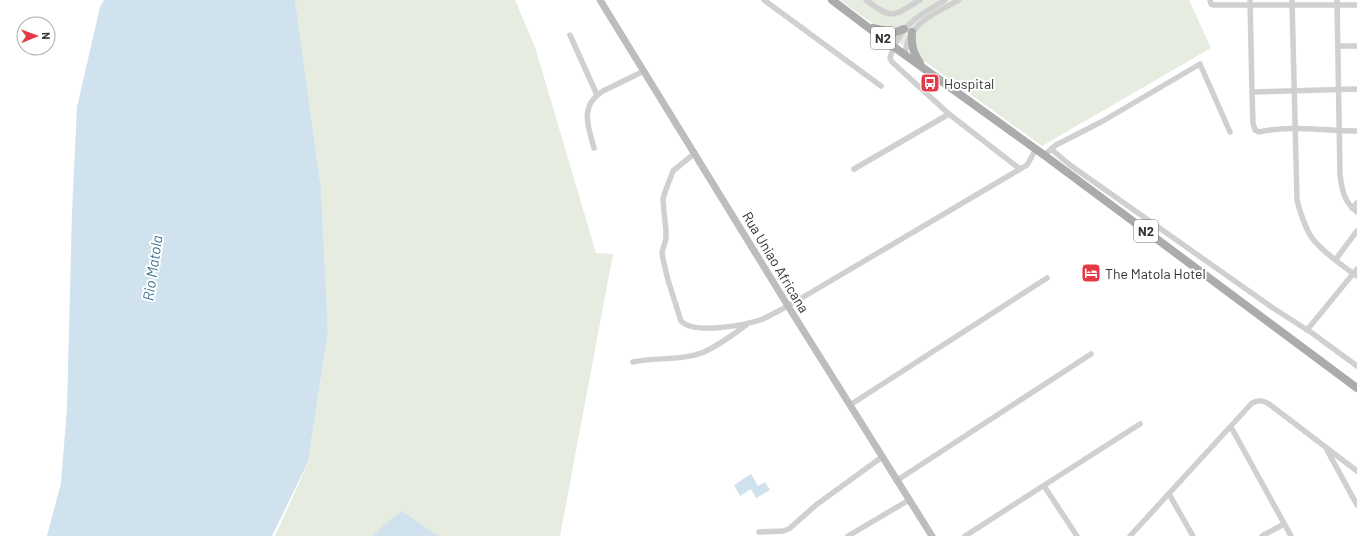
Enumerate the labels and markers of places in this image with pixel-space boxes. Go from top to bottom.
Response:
bus stop icon: Hospital [919,72,941,94]
place label: Hospital [944,75,994,92]
hotel icon: The Matola Hotel [1080,262,1102,284]
place label: The Matola Hotel [1105,265,1206,282]

